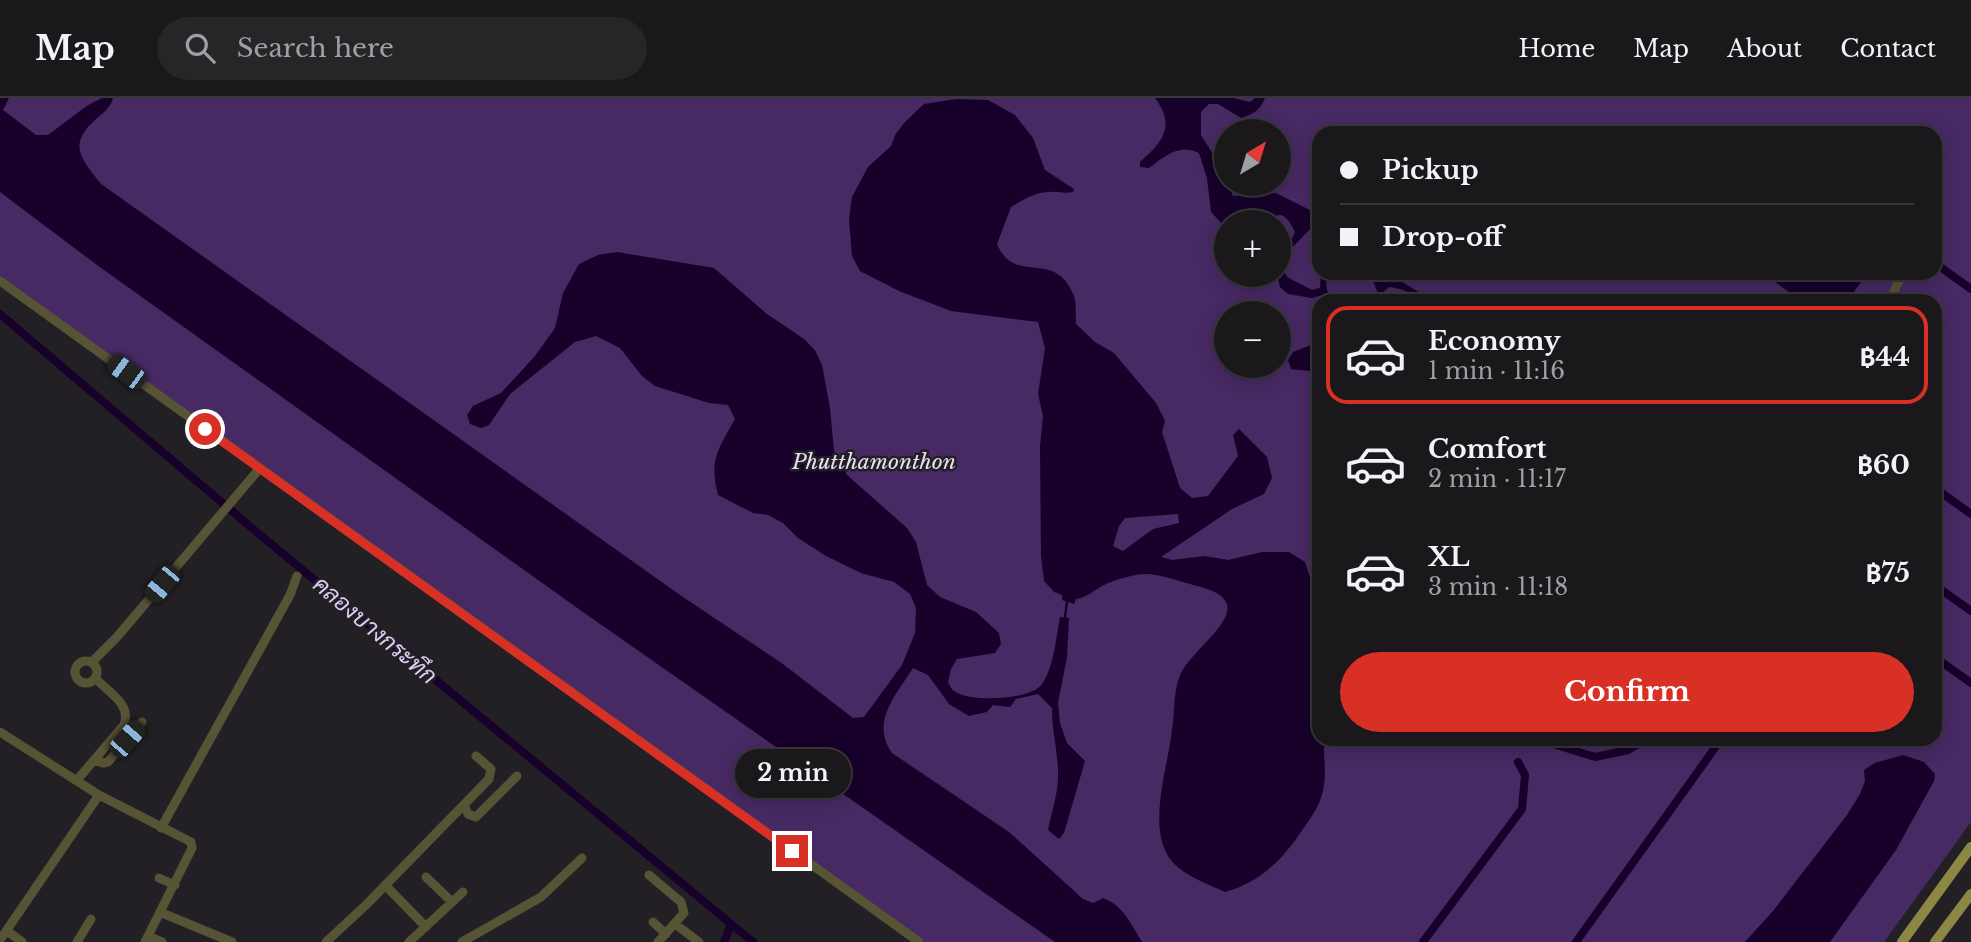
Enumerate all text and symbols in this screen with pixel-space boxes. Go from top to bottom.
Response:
search box [157,17,647,80]
text: Map [35,28,115,69]
icon: search [181,29,219,67]
text: Search here [237,32,394,64]
text: Home [1519,34,1595,63]
text: Map [1633,34,1689,63]
text: About [1727,34,1802,63]
text: Contact [1840,34,1936,63]
north arrow [1214,119,1292,196]
map controls [1214,119,1291,378]
text: Pickup [1382,154,1479,186]
button: + [1214,210,1291,287]
text: Drop-off [1382,221,1503,253]
button: − [1214,301,1291,378]
icon: car [1344,324,1407,387]
text: Economy [1428,325,1561,357]
text: ฿44 [1860,341,1910,373]
car [103,351,150,393]
text: 1 min · 11:16 [1428,357,1565,385]
route start [189,413,221,445]
icon: car [1344,432,1407,495]
text: Comfort [1428,433,1546,465]
park label: Phutthamonthon [791,449,956,475]
text: ฿60 [1857,449,1910,481]
text: 2 min · 11:17 [1428,465,1566,493]
icon: car [1344,540,1407,603]
text: XL [1428,541,1470,573]
text: ฿75 [1866,557,1910,589]
car [141,561,184,607]
water label: คลองบางกระทึก [308,570,442,690]
text: 3 min · 11:18 [1428,573,1568,601]
button: Confirm [1340,652,1914,732]
car [106,716,149,762]
callout: 2 min [734,750,850,798]
text: 2 min [757,759,829,787]
route end [776,835,808,867]

